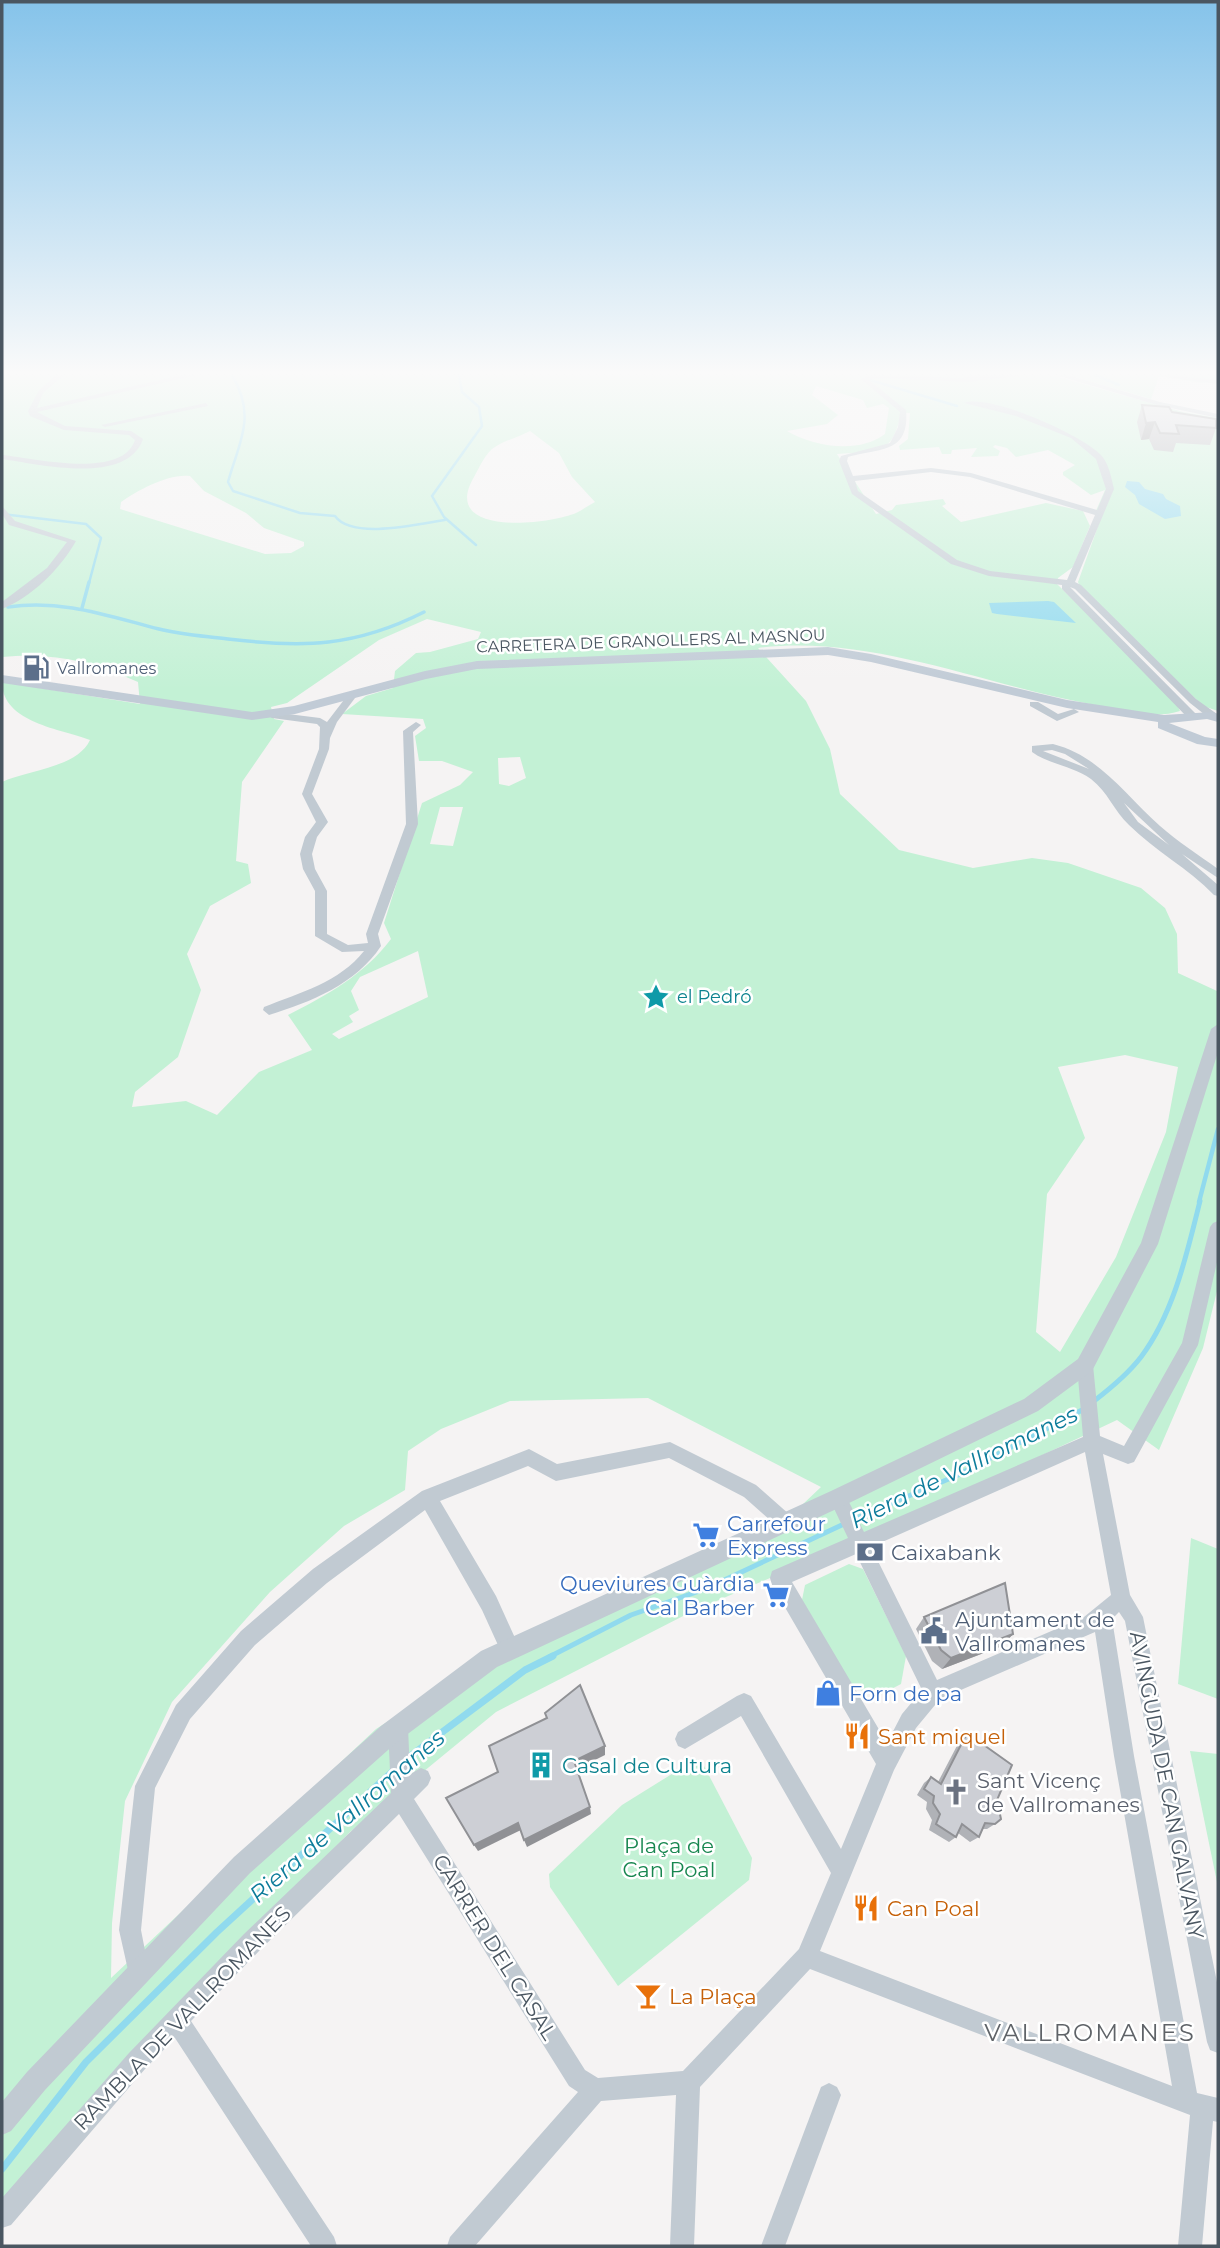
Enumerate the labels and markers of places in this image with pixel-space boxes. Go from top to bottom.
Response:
fuel station icon: Vallromanes [21,653,51,683]
place label: Vallromanes [57,659,156,678]
place icon: el Pedró [641,982,671,1012]
place label: el Pedró [677,986,751,1008]
place label: Carrefour Express [727,1511,826,1560]
supermarket icon: Carrefour Express [691,1520,721,1550]
bank icon: Caixabank [855,1537,885,1567]
place label: Caixabank [891,1540,1001,1565]
place label: Queviures Guàrdia Cal Barber [560,1571,755,1620]
supermarket icon: Queviures Guàrdia Cal Barber [761,1580,791,1610]
place label: Ajuntament de Vallromanes [955,1607,1115,1656]
public building icon: Ajuntament de Vallromanes [919,1616,949,1646]
shop icon: Forn de pa [813,1678,843,1708]
place label: Forn de pa [849,1681,962,1706]
restaurant icon: Sant miquel [842,1721,872,1751]
place label: Sant miquel [878,1724,1006,1749]
building icon: Casal de Cultura [526,1750,556,1780]
place label: Casal de Cultura [562,1753,732,1778]
place label: Sant Vicenç de Vallromanes [977,1768,1140,1817]
church icon: Sant Vicenç de Vallromanes [941,1777,971,1807]
restaurant icon: Can Poal [851,1893,881,1923]
place label: Can Poal [887,1896,980,1921]
bar icon: La Plaça [633,1981,663,2011]
place label: La Plaça [669,1984,757,2009]

